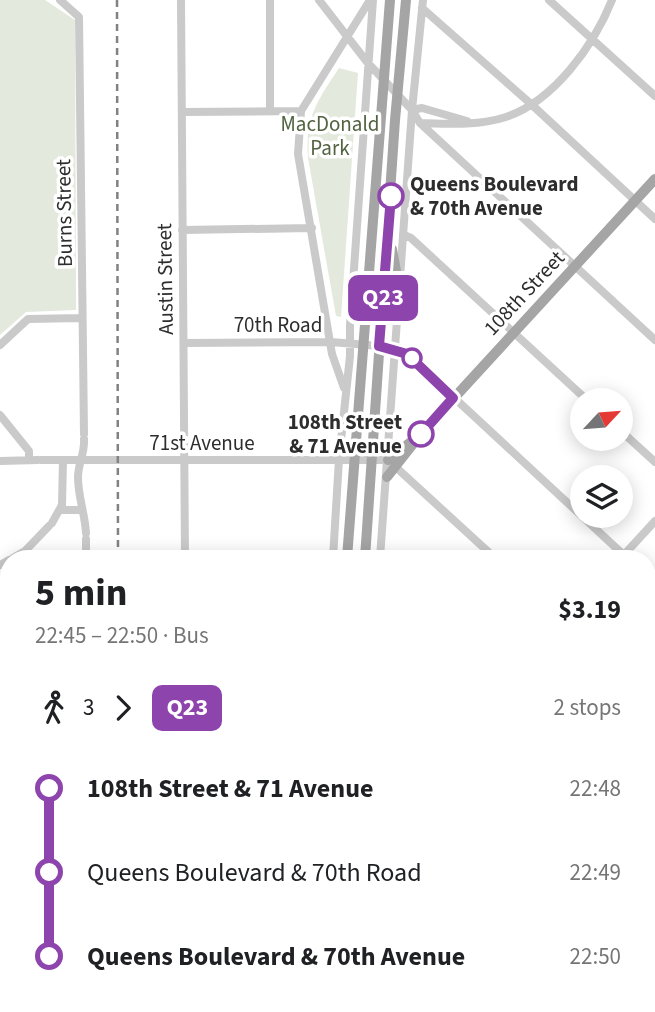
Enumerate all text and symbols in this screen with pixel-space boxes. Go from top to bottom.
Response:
park label: MacDonald Park [281,109,379,163]
street label: Burns Street [48,159,80,267]
place label: Queens Boulevard & 70th Avenue [410,169,578,223]
marker: Queens Boulevard & 70th Avenue [378,183,404,209]
street label: Austin Street [149,223,181,335]
street label: 108th Street [477,244,571,342]
line badge: Q23 [343,275,423,321]
text: Q23 [362,280,404,315]
street label: 70th Road [234,310,322,340]
unlabelled marker [402,348,422,368]
north arrow [570,388,634,452]
map controls [570,388,633,528]
place label: 108th Street & 71 Avenue [288,407,402,461]
marker: 108th Street & 71 Avenue [408,421,434,447]
street label: 71st Avenue [149,428,255,458]
button: layers [570,465,633,528]
text: 5 min [35,566,127,620]
text: $3.19 [558,591,621,628]
text: 22:45 – 22:50 · Bus [35,619,209,652]
icon: walk [35,689,73,727]
icon: forward [104,689,142,727]
text: Q23 [166,690,208,725]
text: 3 [83,691,94,724]
text: 2 stops [554,691,621,724]
text: 108th Street & 71 Avenue [87,770,373,807]
text: 22:48 [570,772,621,805]
text: Queens Boulevard & 70th Road [87,854,422,891]
text: 22:49 [570,856,621,889]
text: Queens Boulevard & 70th Avenue [87,938,465,975]
text: 22:50 [570,940,621,973]

